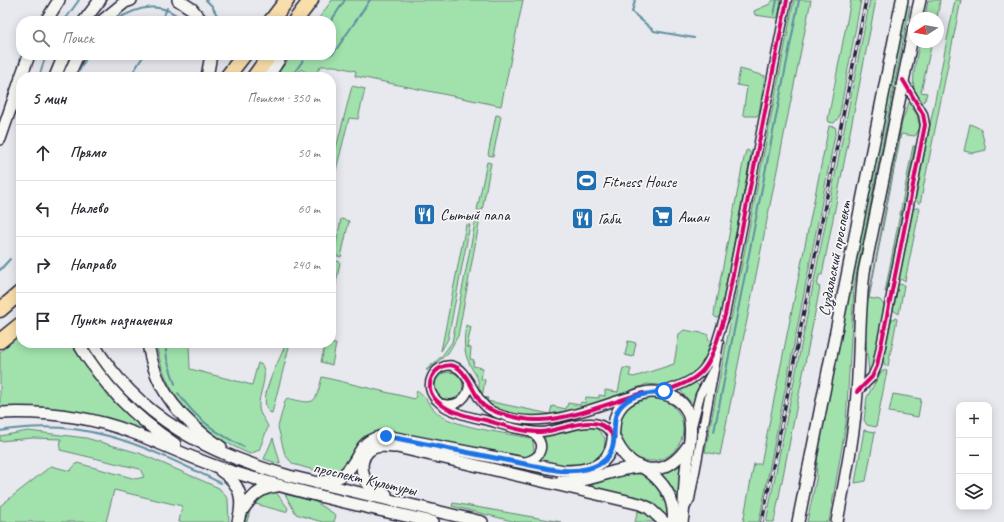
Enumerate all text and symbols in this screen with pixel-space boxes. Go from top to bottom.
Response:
north arrow [908,12,944,48]
search box [16,16,336,60]
icon: search [30,27,52,49]
text: Поиск [62,29,94,48]
text: 5 мин [32,88,66,109]
text: Пешком · 350 m [247,90,320,106]
icon: ahead [32,142,54,164]
text: Прямо [70,143,106,162]
text: 50 m [298,145,320,161]
sports icon: Fitness House [574,168,600,194]
place label: Fitness House [602,172,678,192]
icon: left [32,198,54,220]
street label: Суздальский проспект [814,198,856,318]
text: Налево [70,199,108,218]
text: 60 m [298,201,320,217]
restaurant icon: Сытый папа [411,201,437,227]
supermarket icon: Ашан [650,203,676,229]
place label: Сытый папа [440,205,511,225]
restaurant icon: Габи [570,205,596,231]
place label: Ашан [678,207,710,227]
place label: Габи [598,209,622,229]
icon: right [32,254,54,276]
text: Направо [70,255,116,274]
text: 240 m [292,257,320,273]
icon: arrive [32,310,54,332]
text: Пункт назначения [70,311,172,330]
route start [655,382,673,400]
map controls [956,402,992,510]
button: + [956,402,992,438]
route end [377,427,395,445]
button: − [956,438,992,474]
street label: проспект Культуры [311,457,420,501]
button: layers [956,474,992,510]

